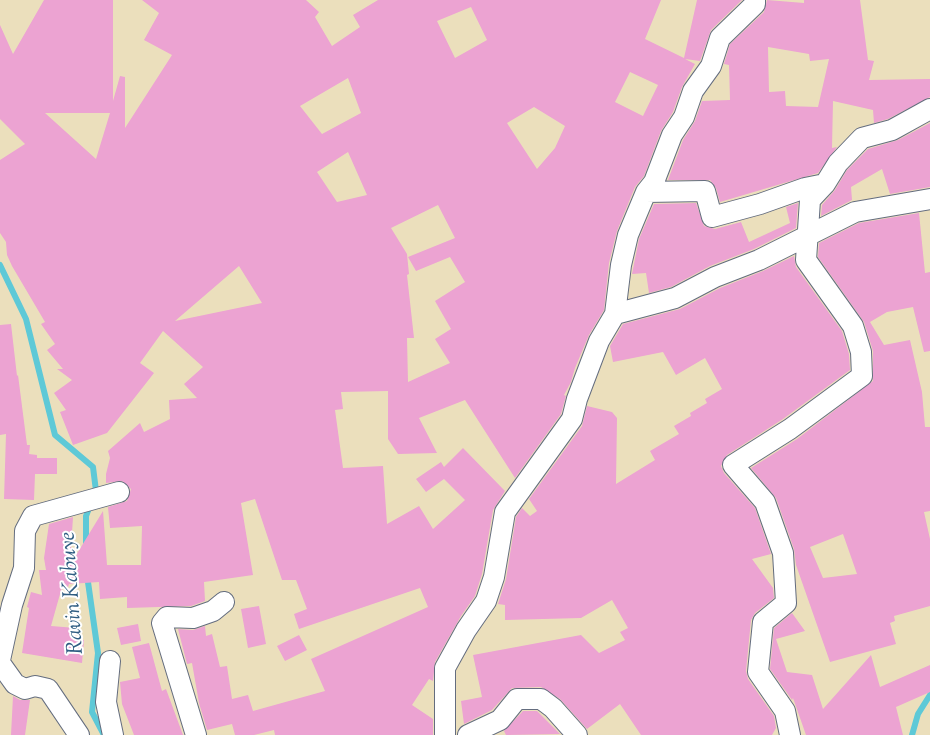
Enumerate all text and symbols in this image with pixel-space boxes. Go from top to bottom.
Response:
water label: Ravin Kabuye [57,531,91,655]

